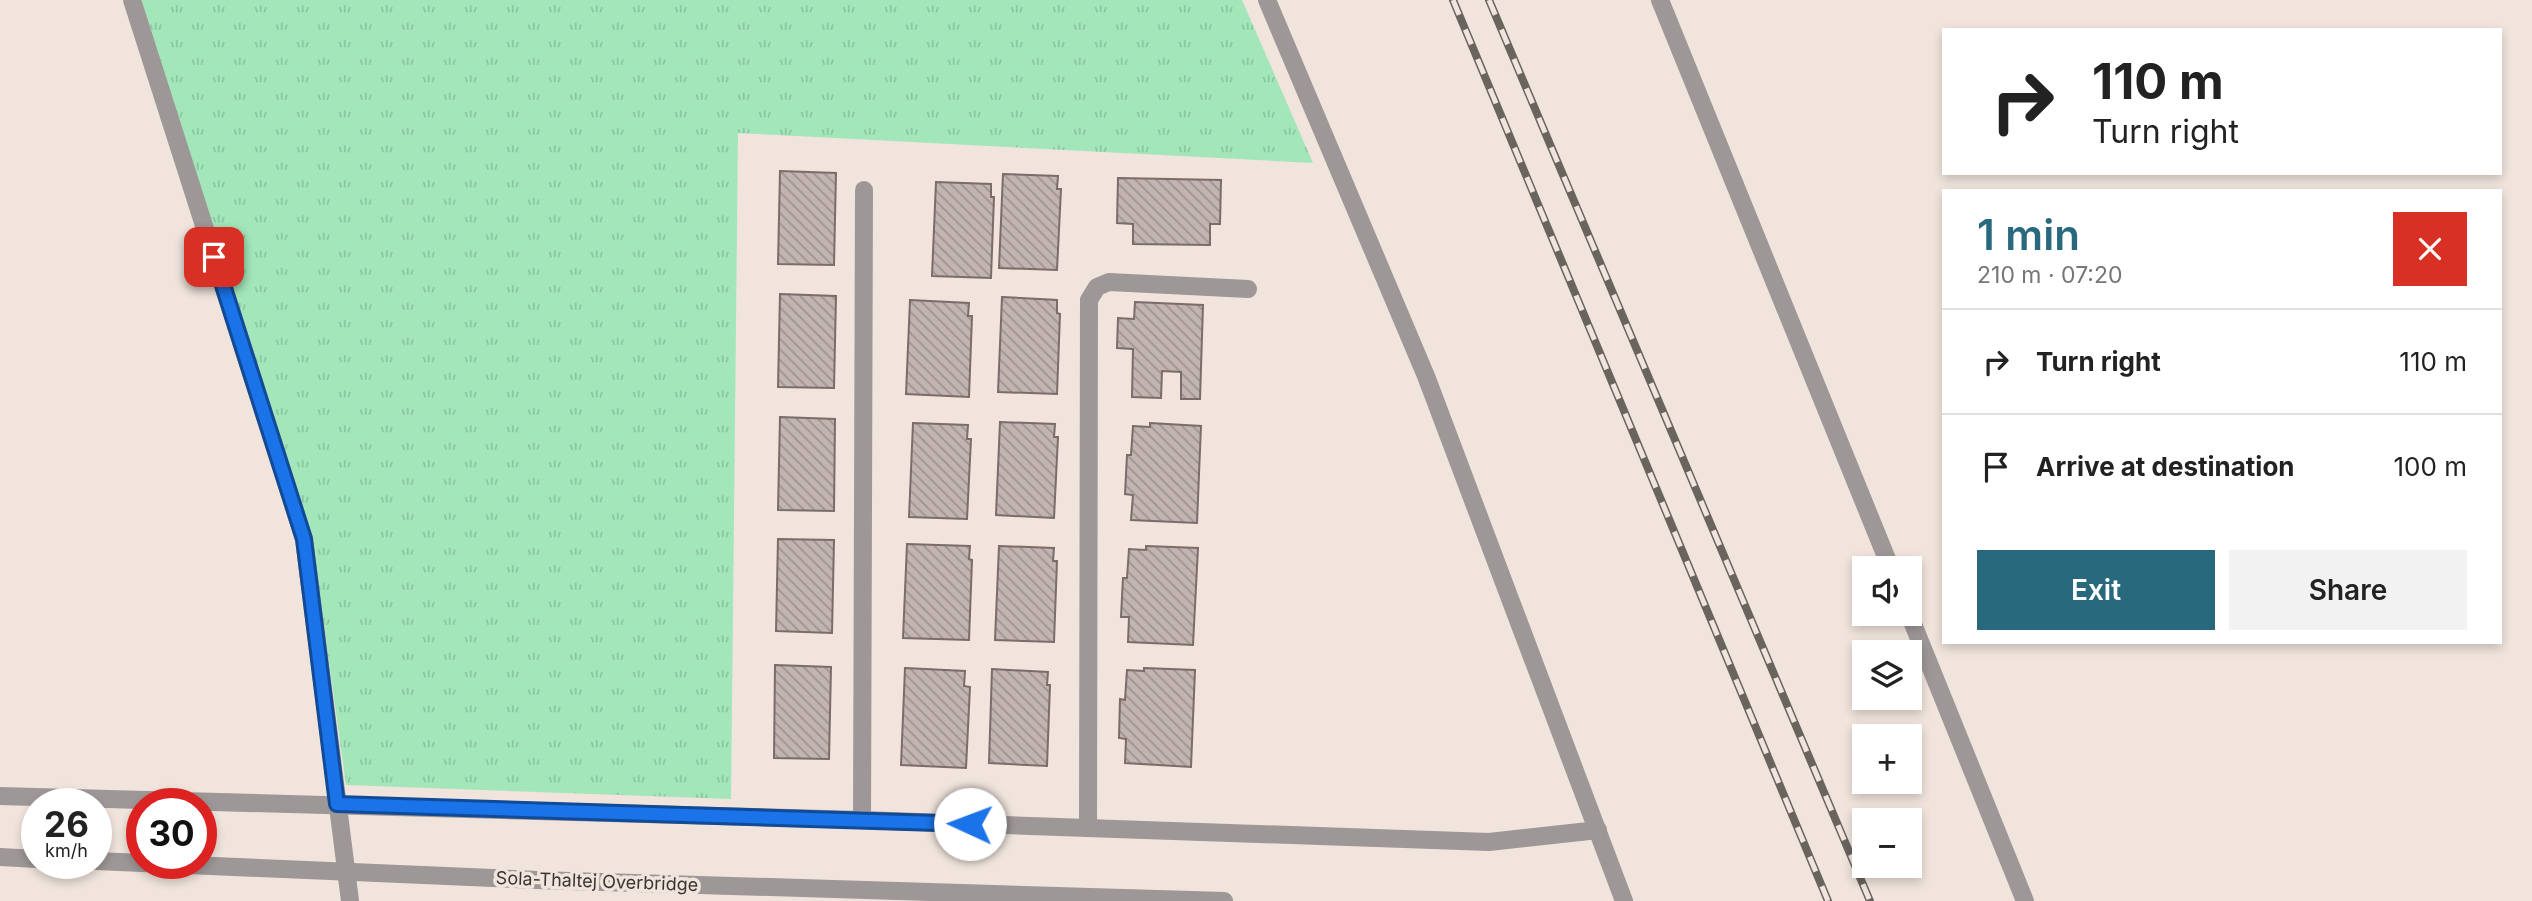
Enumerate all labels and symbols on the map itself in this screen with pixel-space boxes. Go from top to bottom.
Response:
pin [184,227,244,287]
position arrow [933,787,1007,861]
speed limit sign: 30 [126,788,217,879]
street label: Sola-Thaltej Overbridge [495,867,699,895]

